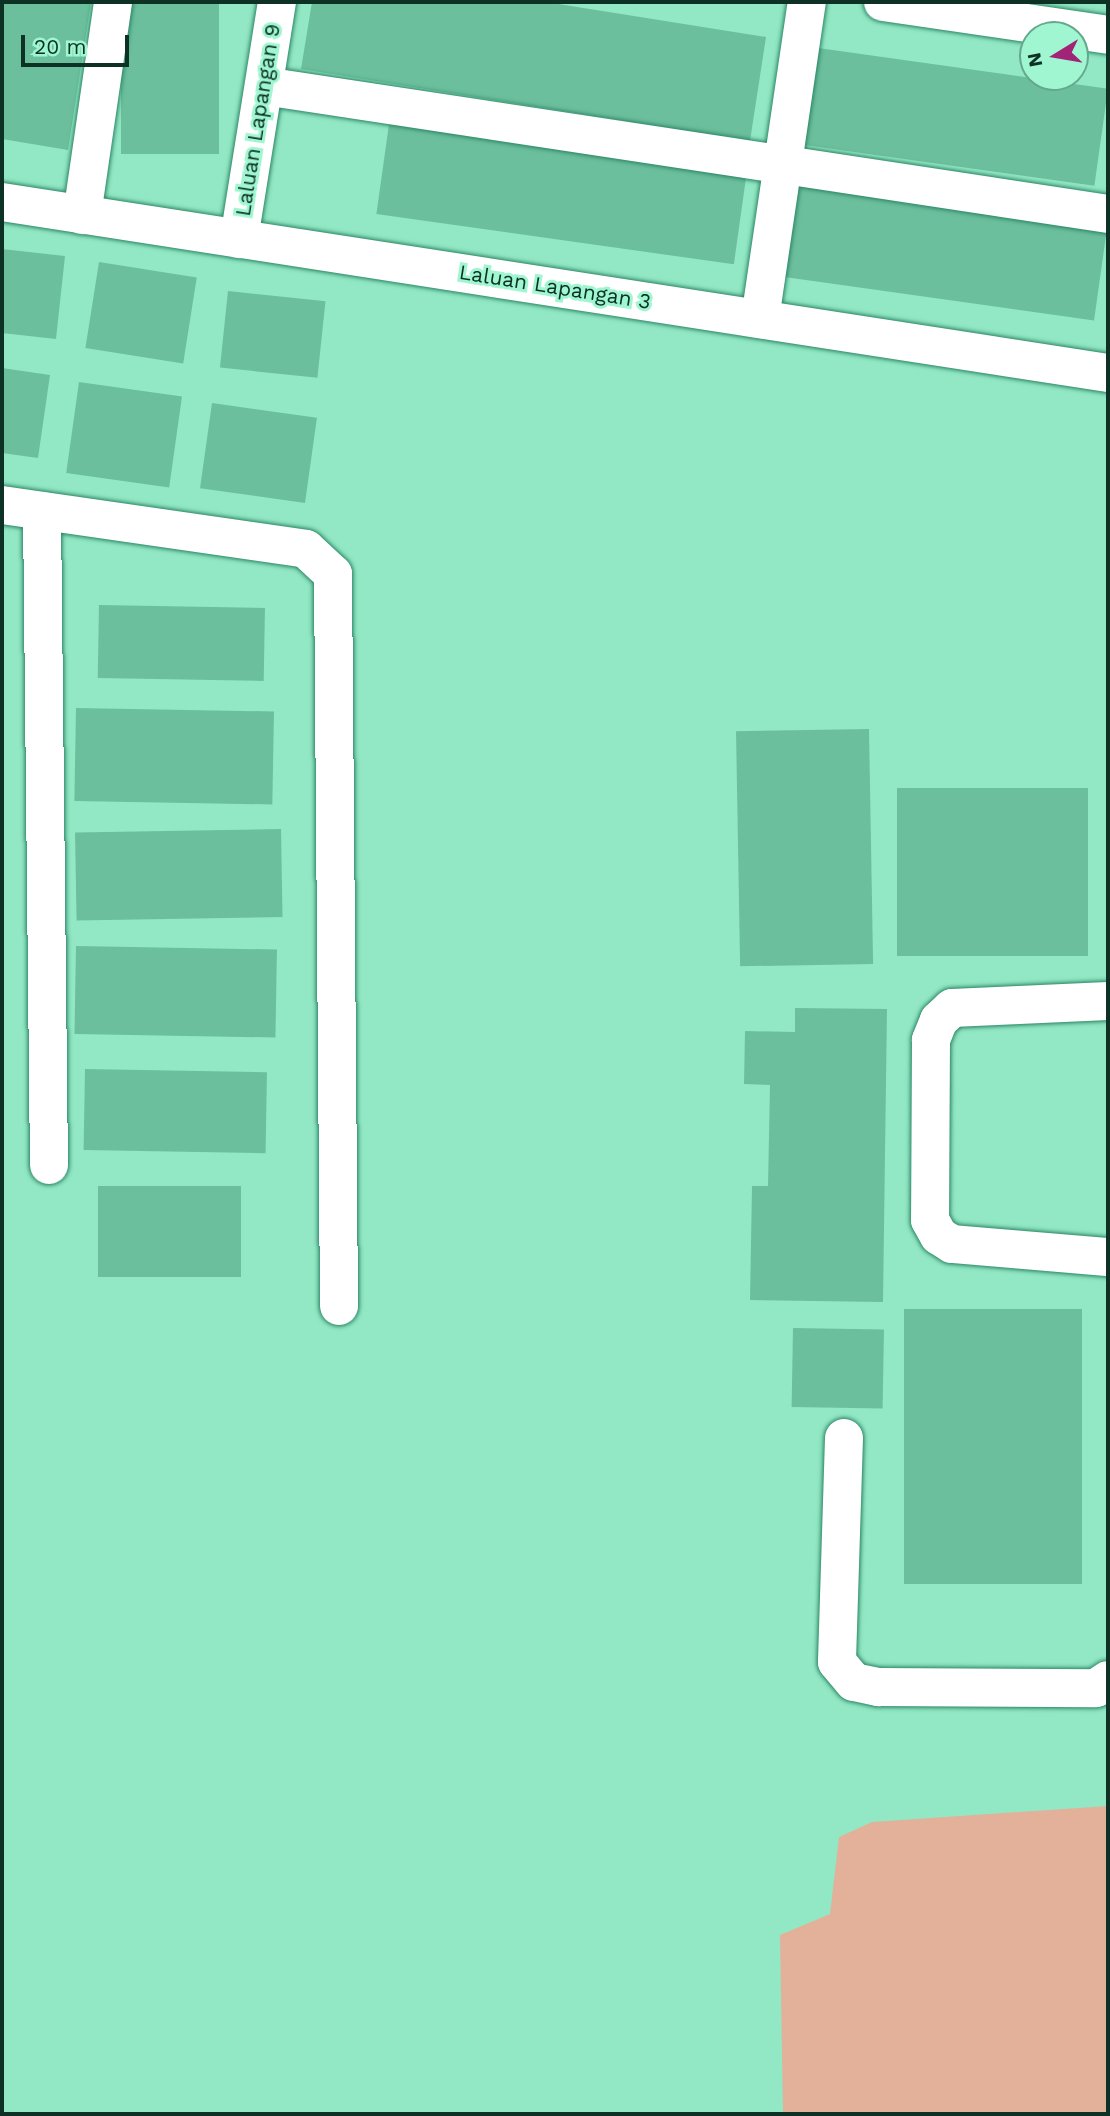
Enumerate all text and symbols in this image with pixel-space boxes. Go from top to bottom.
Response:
scale bar [24,21,133,65]
north arrow [1019,21,1089,91]
street label: Laluan Lapangan 9 [230,22,286,218]
text: 20 m [34,34,86,59]
text: N [1022,51,1047,69]
street label: Laluan Lapangan 3 [457,259,653,315]

